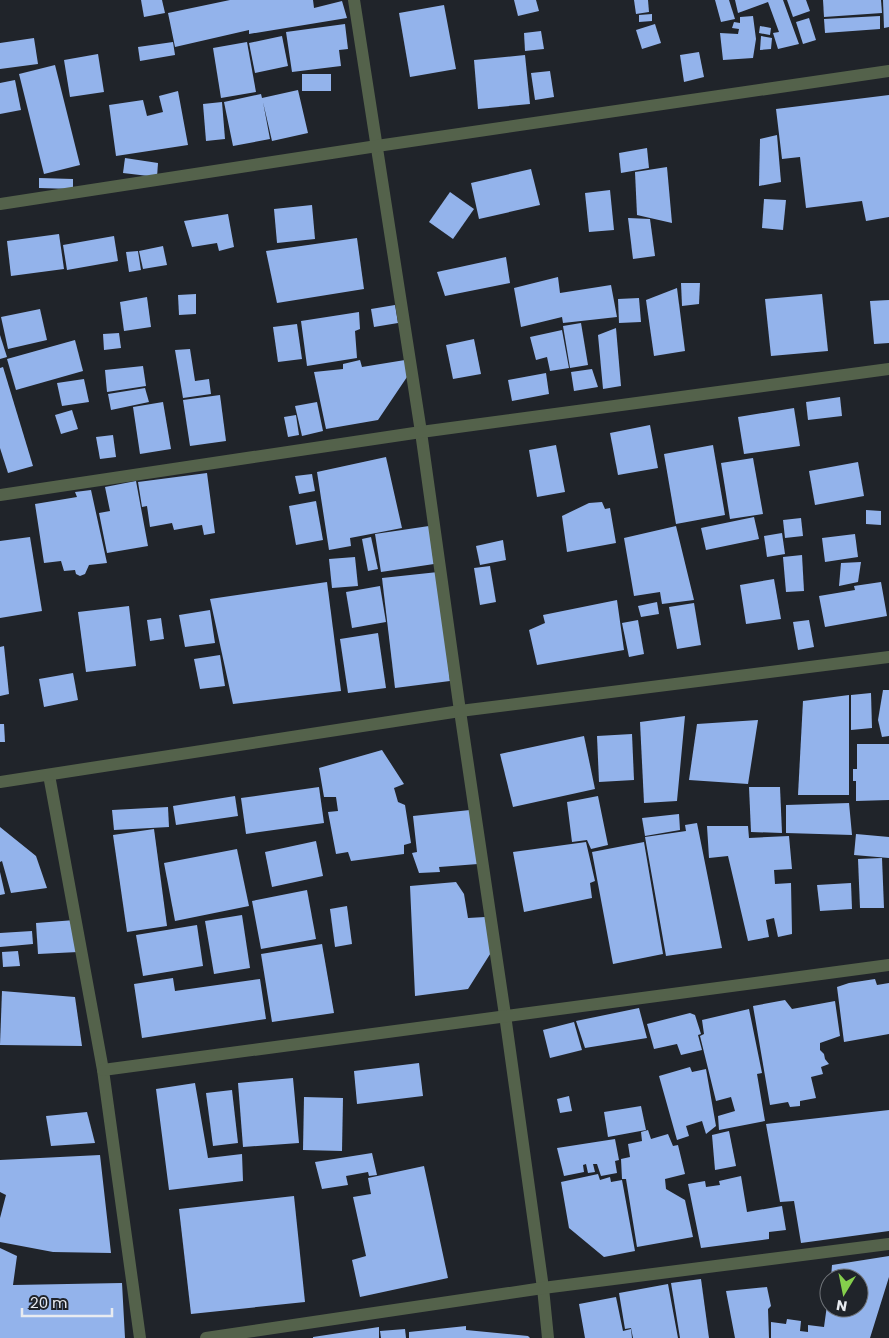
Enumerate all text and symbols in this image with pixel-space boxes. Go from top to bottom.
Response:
north arrow [819,1268,869,1318]
scale bar [22,1286,112,1318]
text: 20 m [30,1292,68,1313]
text: N [835,1295,849,1317]

